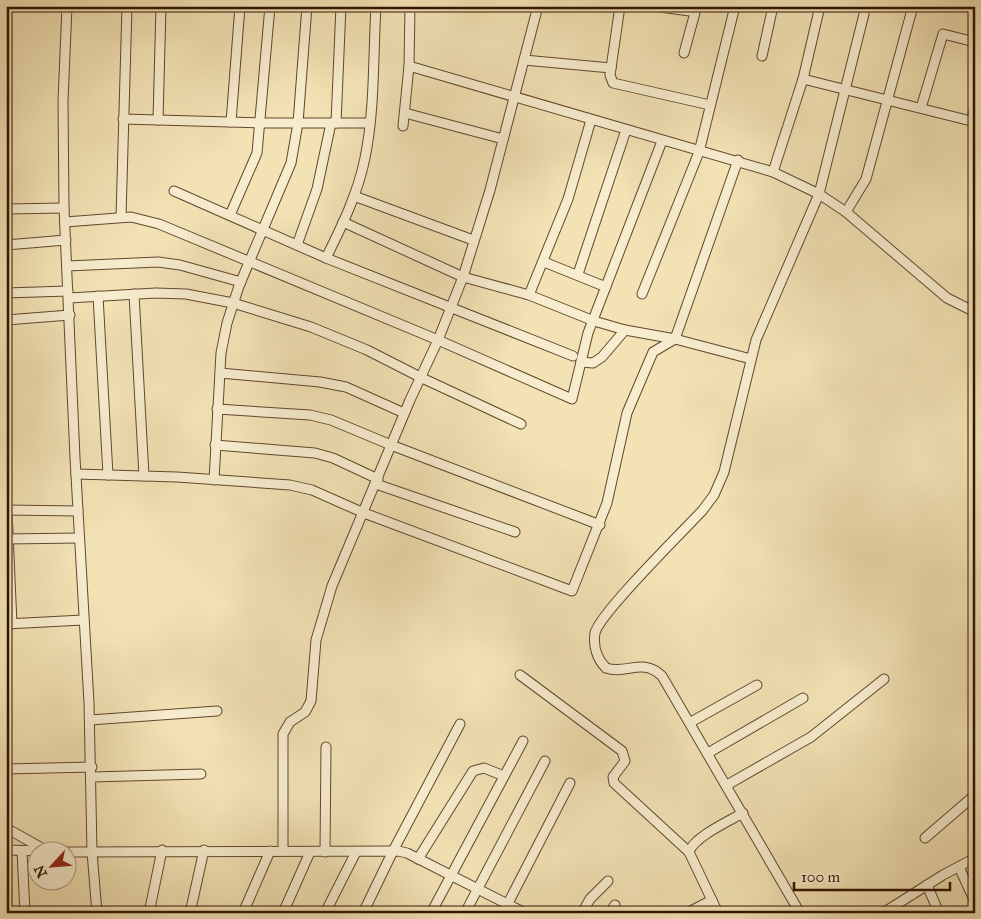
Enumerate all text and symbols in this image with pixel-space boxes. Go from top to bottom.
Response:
north arrow [28,842,78,892]
scale bar [794,859,950,891]
text: N [30,862,51,881]
text: 100 m [801,868,841,886]

